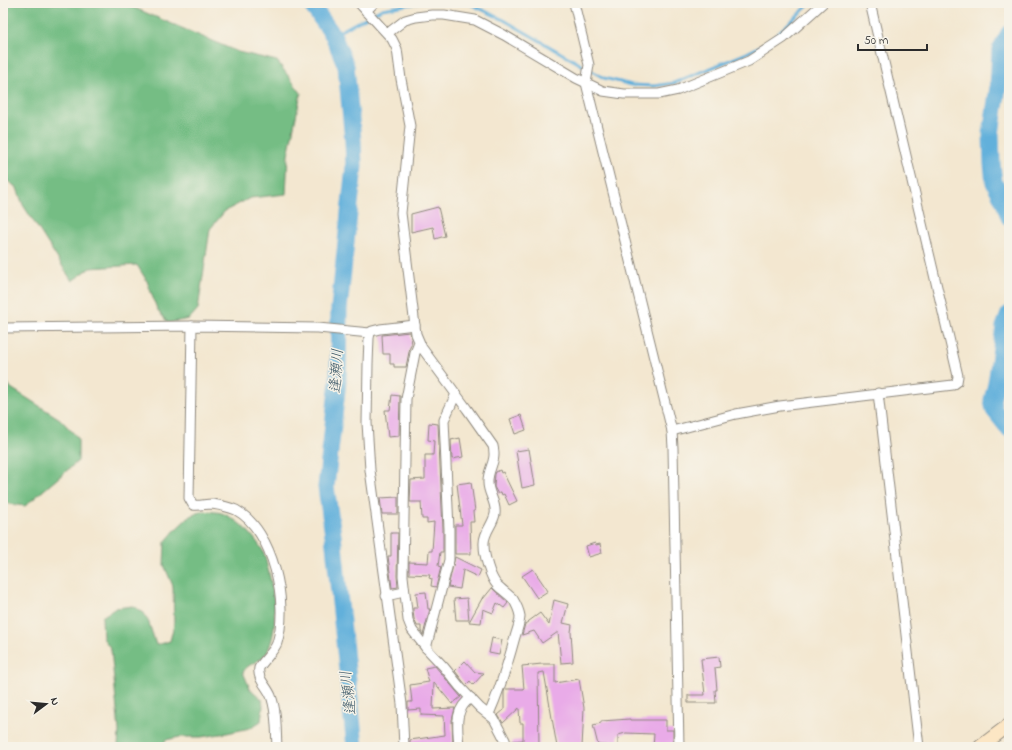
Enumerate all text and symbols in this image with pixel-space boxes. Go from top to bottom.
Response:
scale bar [858,26,927,52]
text: 50 m [864,32,888,50]
water label: 逢瀬川 [325,348,349,394]
water label: 逢瀬川 [335,669,363,717]
north arrow [26,684,66,724]
text: N [46,696,63,707]

